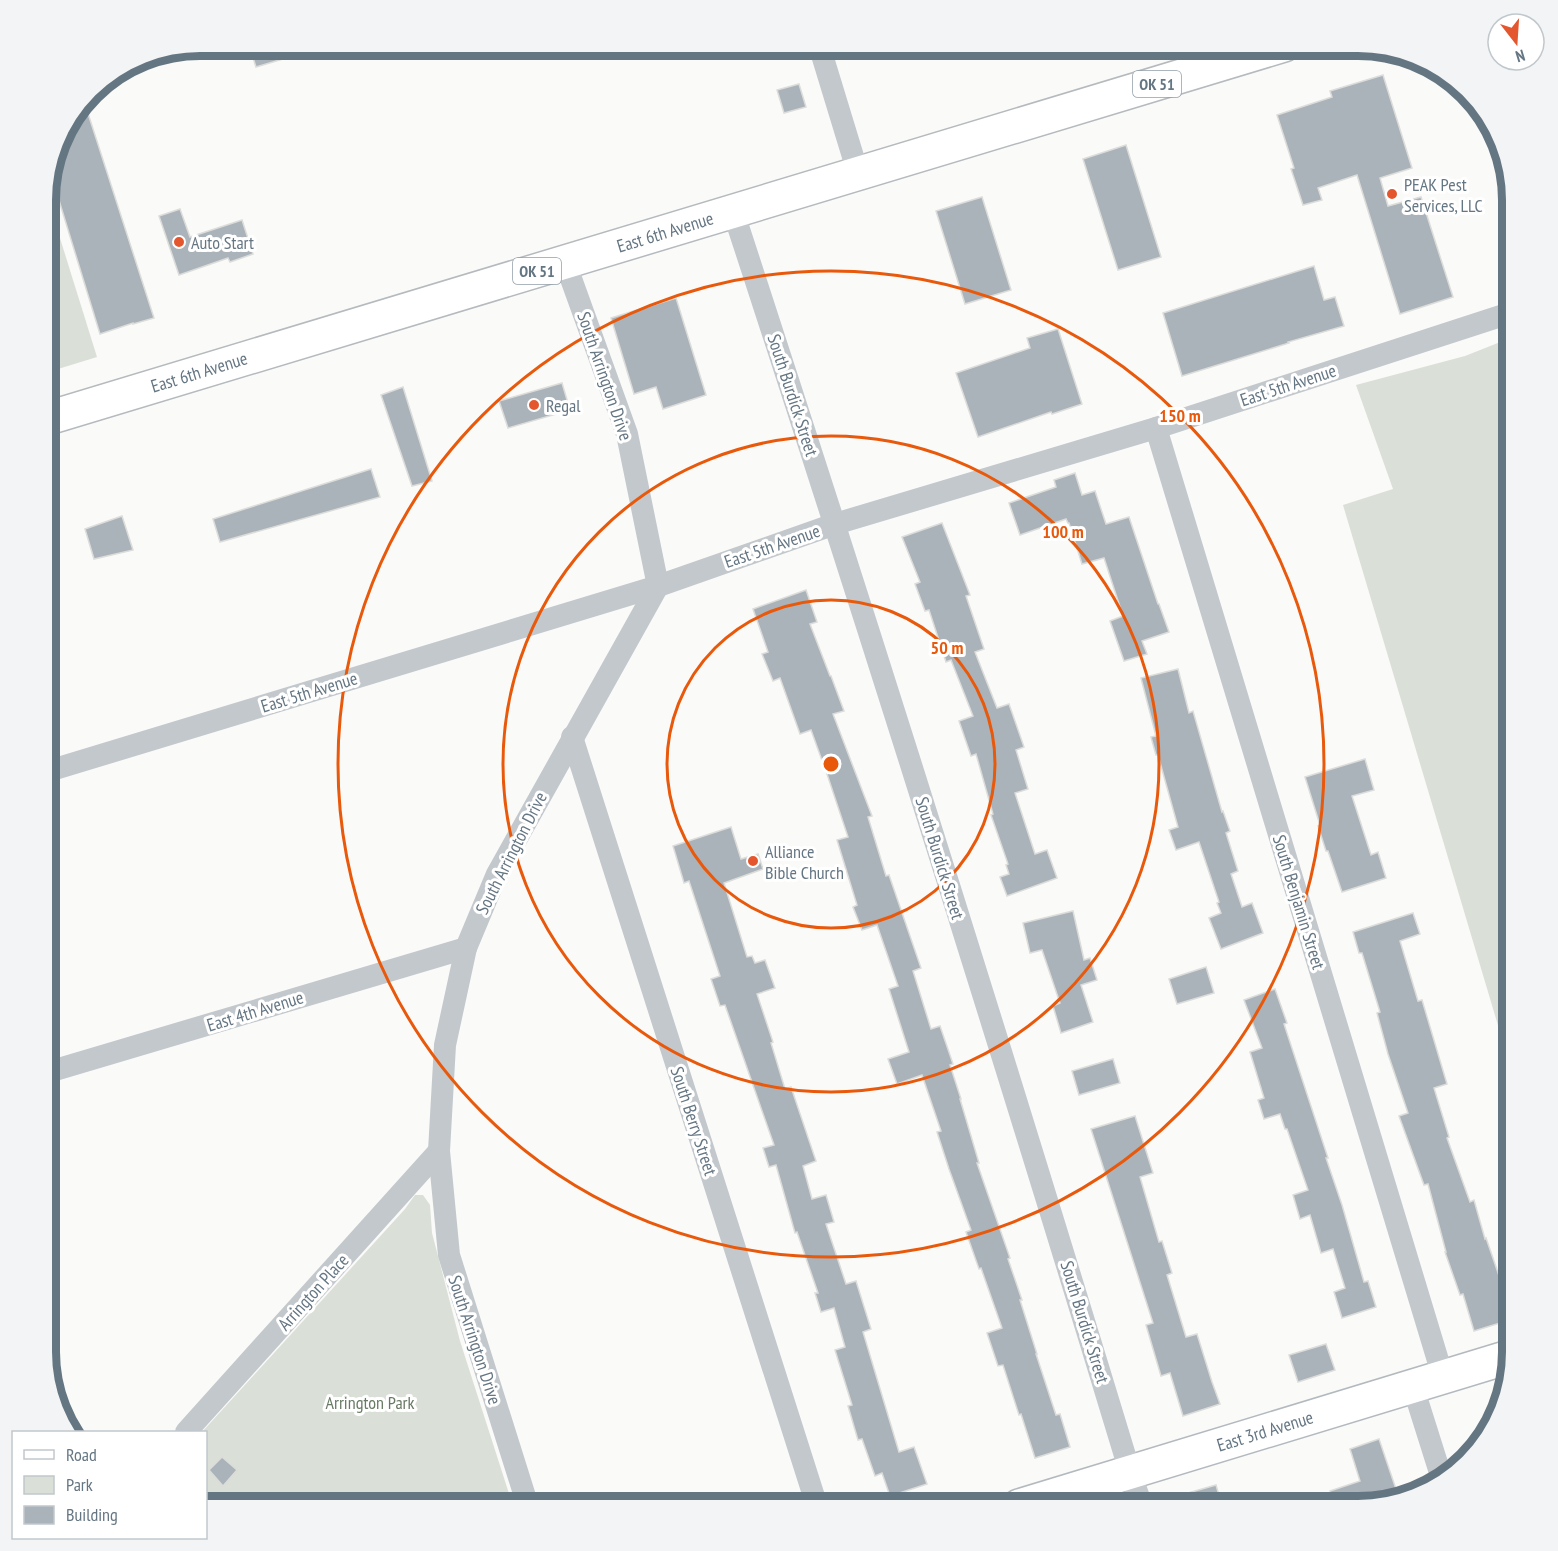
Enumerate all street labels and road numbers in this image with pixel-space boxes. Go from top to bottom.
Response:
road number: OK 51 [1133,71,1181,97]
street label: East 6th Avenue [614,206,716,258]
road number: OK 51 [513,258,561,284]
street label: South Arrington Drive [572,309,638,443]
street label: South Burdick Street [762,331,824,459]
street label: East 6th Avenue [148,346,250,398]
street label: East 5th Avenue [1237,359,1339,411]
street label: East 5th Avenue [721,519,823,573]
street label: East 5th Avenue [258,666,360,718]
street label: South Arrington Drive [470,788,552,918]
street label: South Burdick Street [910,794,970,922]
street label: South Benjamin Street [1268,832,1330,972]
street label: East 4th Avenue [204,985,306,1037]
street label: South Berry Street [666,1064,722,1178]
street label: Arrington Place [273,1249,353,1335]
street label: South Burdick Street [1055,1258,1115,1386]
street label: South Arrington Drive [443,1273,507,1407]
street label: East 3rd Avenue [1214,1405,1316,1457]

